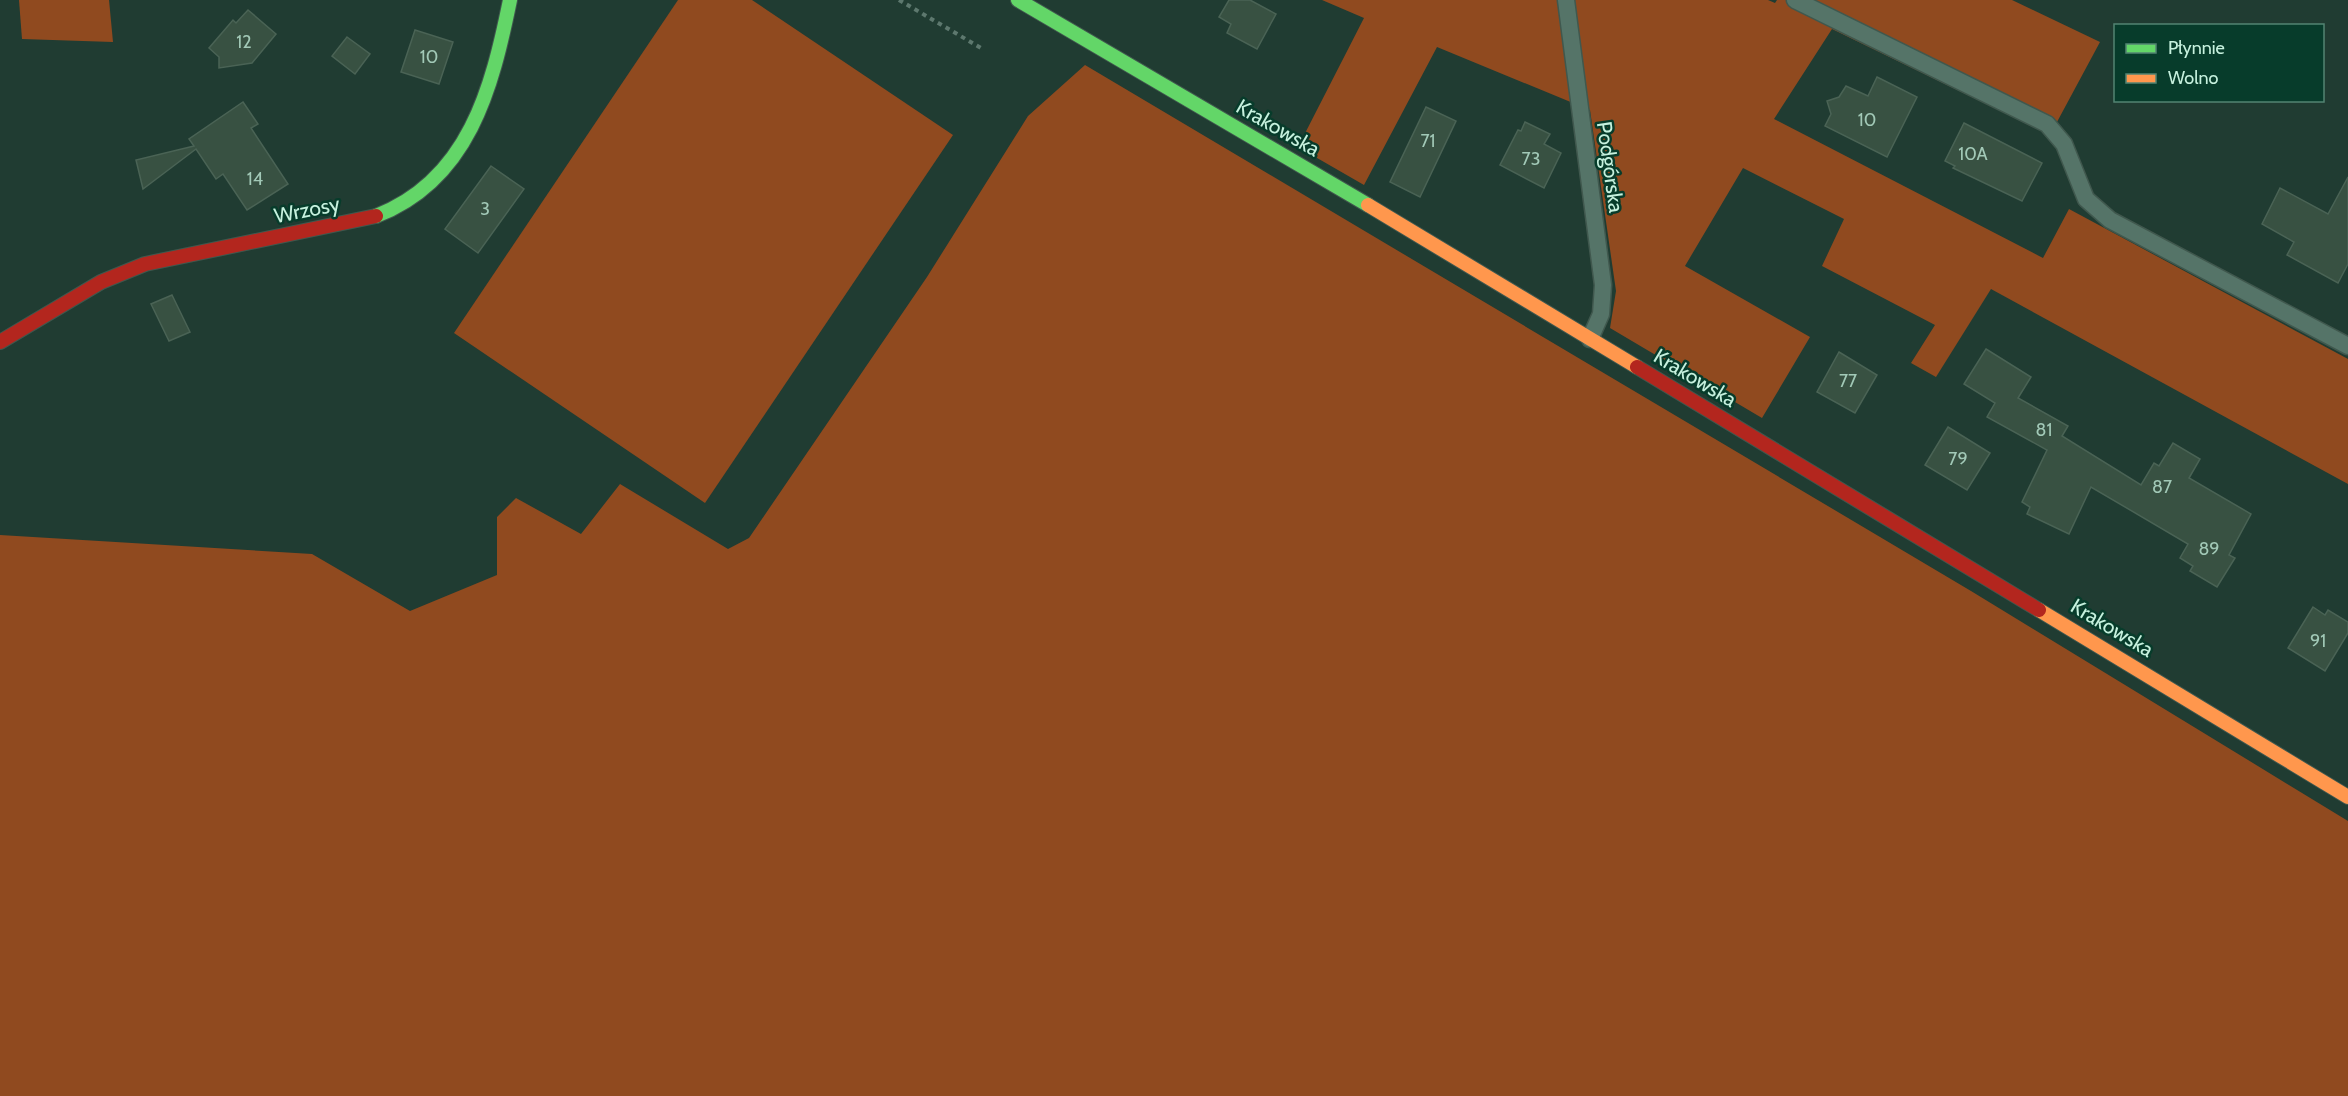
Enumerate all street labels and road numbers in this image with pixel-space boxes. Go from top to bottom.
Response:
street label: Krakowska [1232,94,1324,161]
street label: Podgórska [1592,120,1629,214]
street label: Wrzosy [272,191,342,228]
street label: Krakowska [1649,343,1741,412]
street label: Krakowska [2066,593,2158,662]

